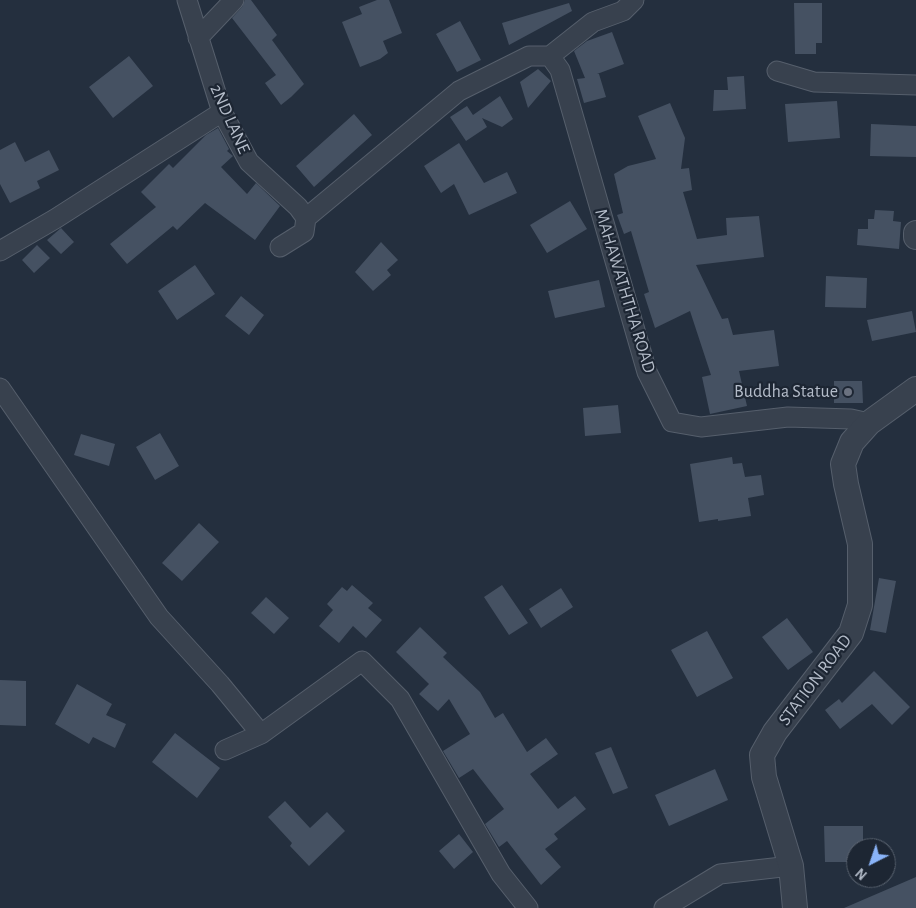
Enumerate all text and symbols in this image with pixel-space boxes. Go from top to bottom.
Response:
street label: 2ND LANE [205,81,255,157]
street label: MAHAWATHTHA ROAD [590,206,660,376]
place label: Buddha Statue [734,381,838,403]
marker: Buddha Statue [842,386,854,398]
street label: STATION ROAD [774,630,856,730]
north arrow [846,838,896,888]
text: N [854,865,870,882]

